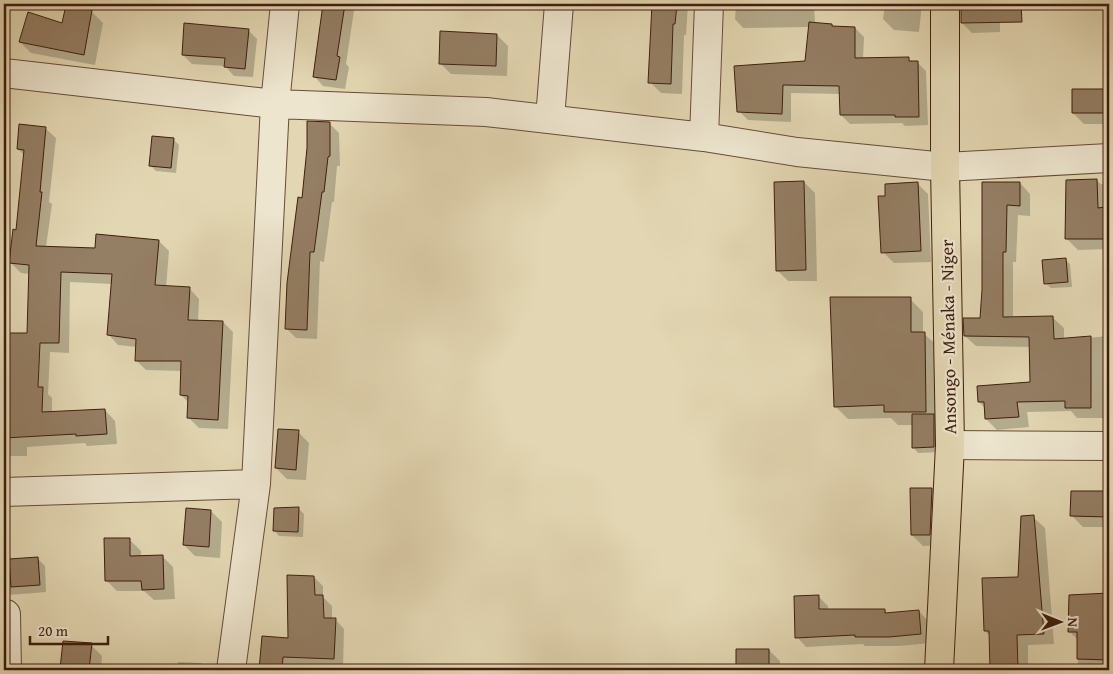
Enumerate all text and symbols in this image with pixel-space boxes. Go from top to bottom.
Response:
street label: Ansongo - Ménaka - Niger [933,239,963,435]
north arrow [1036,596,1086,646]
scale bar [30,614,108,646]
text: N [1063,617,1083,628]
text: 20 m [38,620,69,641]

